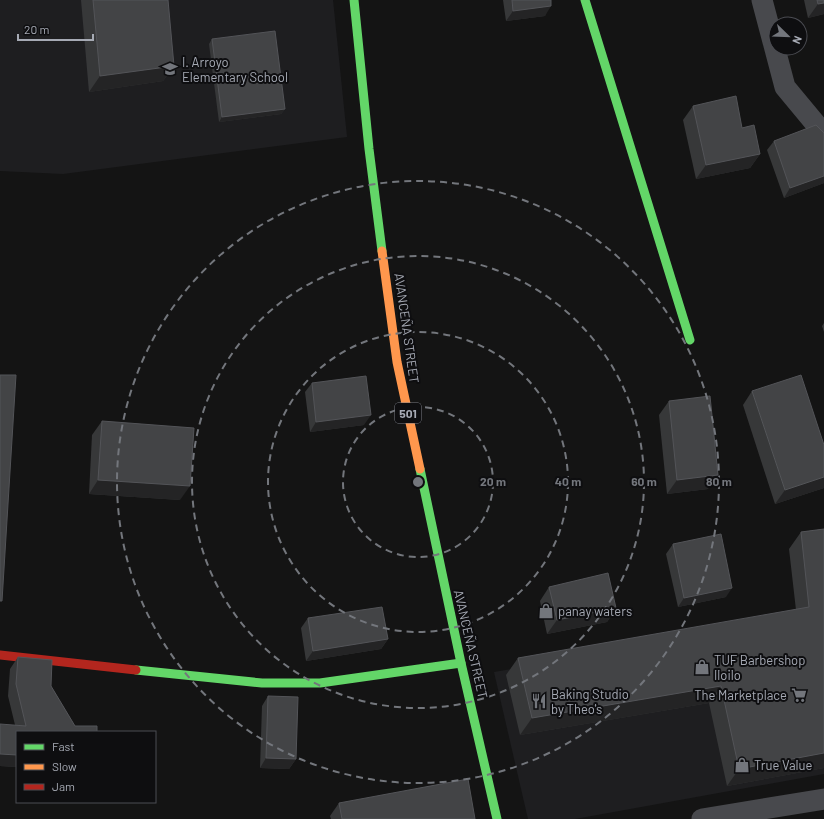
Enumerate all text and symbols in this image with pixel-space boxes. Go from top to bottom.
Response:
scale bar [18,16,93,42]
north arrow [768,16,808,56]
text: 20 m [24,22,50,36]
text: N [790,34,805,46]
place label: I. Arroyo Elementary School [182,54,288,85]
school or university icon: I. Arroyo Elementary School [161,60,179,78]
street label: AVANCEÑA STREET [391,272,423,384]
road number: 501 [395,403,421,423]
text: 20 m [480,474,506,488]
text: 40 m [555,474,581,488]
text: 60 m [631,474,657,488]
text: 80 m [706,474,732,488]
centre of rings [411,475,425,489]
street label: AVANCEÑA STREET [451,588,491,700]
shop icon: panay waters [537,602,555,620]
place label: panay waters [558,603,632,619]
place label: TUF Barbershop Iloilo [714,652,805,683]
shop icon: TUF Barbershop Iloilo [693,658,711,676]
place label: Baking Studio by Theo's [551,686,629,717]
supermarket icon: The Marketplace [790,686,808,704]
place label: The Marketplace [694,687,787,703]
restaurant icon: Baking Studio by Theo's [530,692,548,710]
legend [16,731,156,803]
text: Fast [52,739,75,753]
shop icon: True Value [733,756,751,774]
place label: True Value [754,757,813,773]
text: Slow [52,759,77,773]
text: Jam [52,779,75,793]

